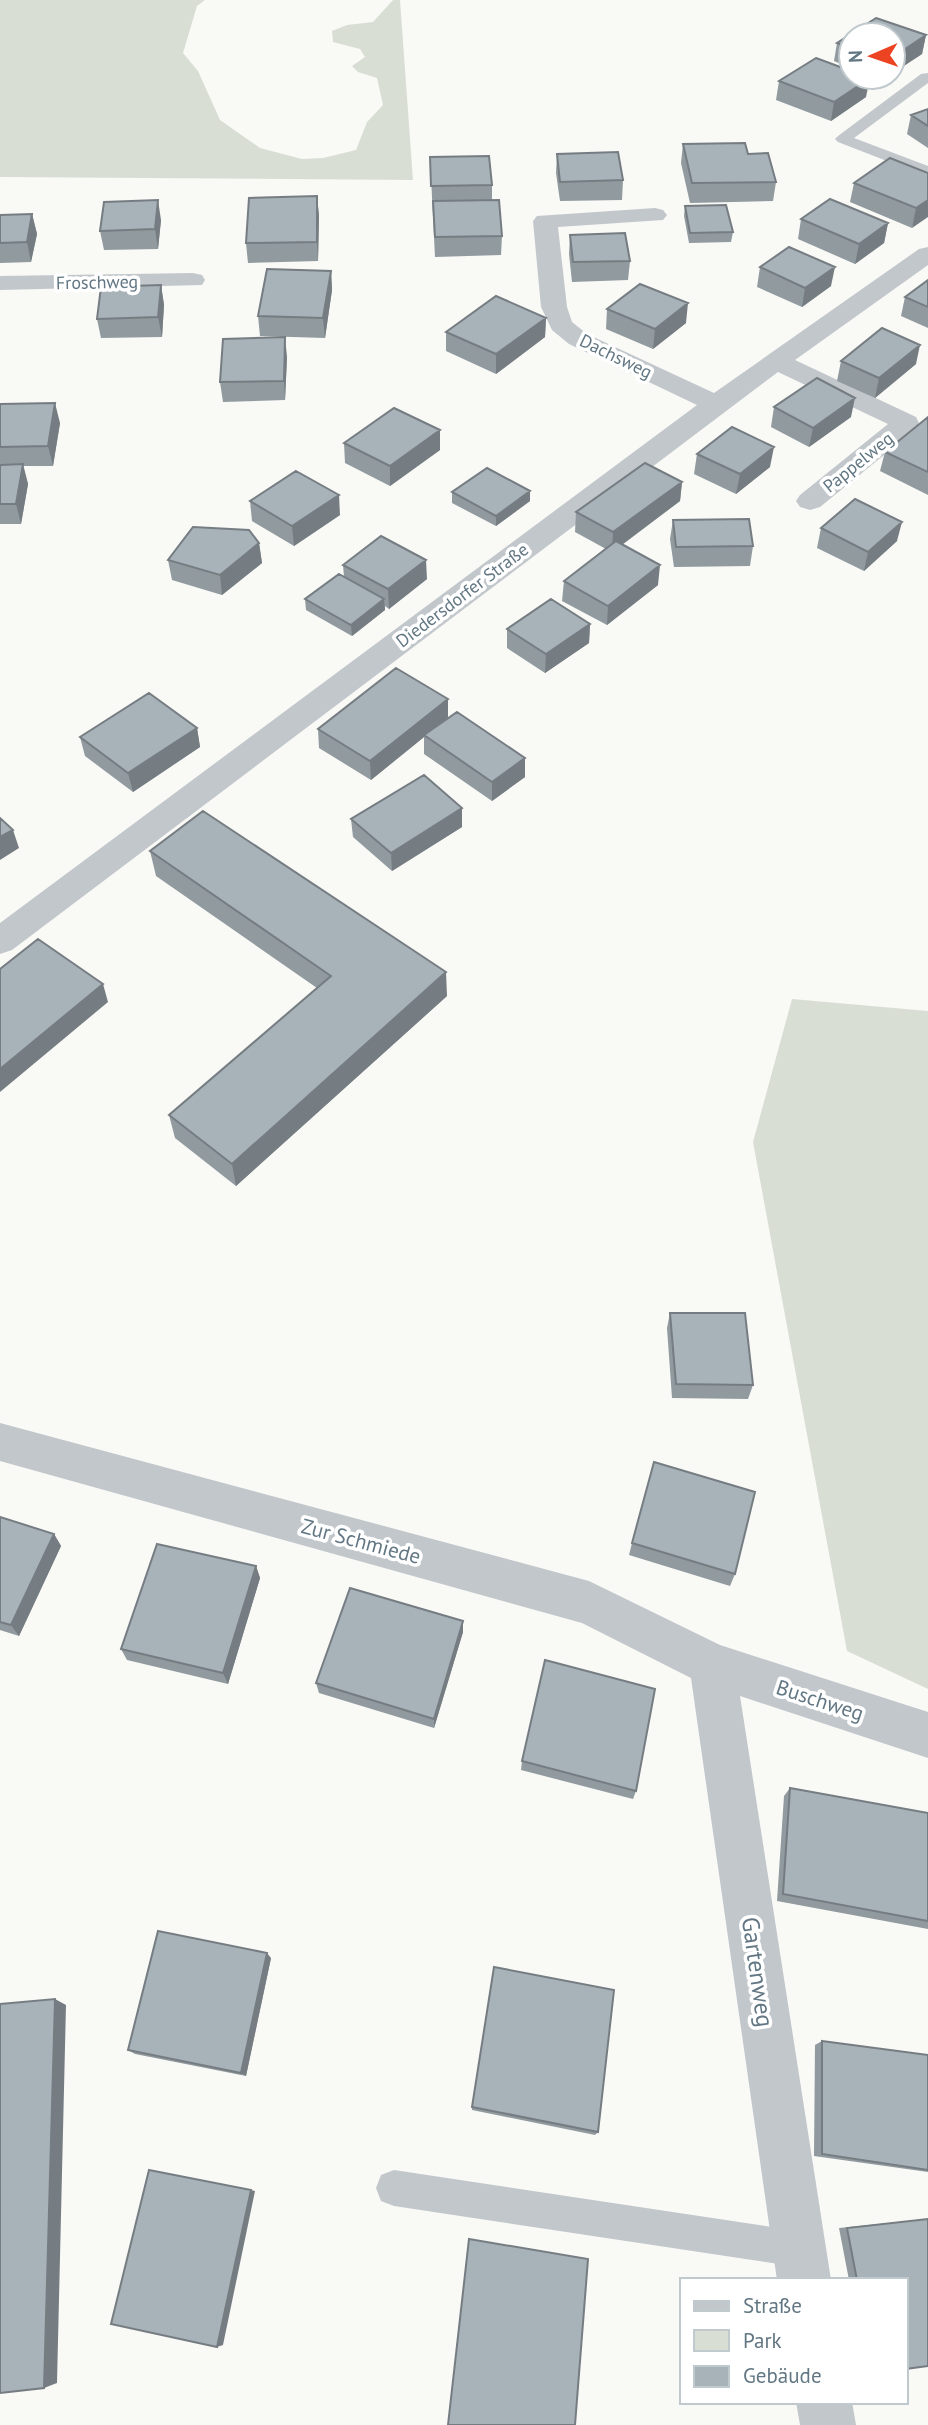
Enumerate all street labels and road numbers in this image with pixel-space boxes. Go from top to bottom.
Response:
street label: Froschweg [56,270,138,294]
street label: Dachsweg [576,329,656,383]
street label: Pappelweg [818,427,898,497]
street label: Diedersdorfer Straße [391,538,533,652]
street label: Zur Schmiede [298,1512,424,1570]
street label: Buschweg [773,1673,867,1727]
street label: Gartenweg [735,1915,781,2029]

